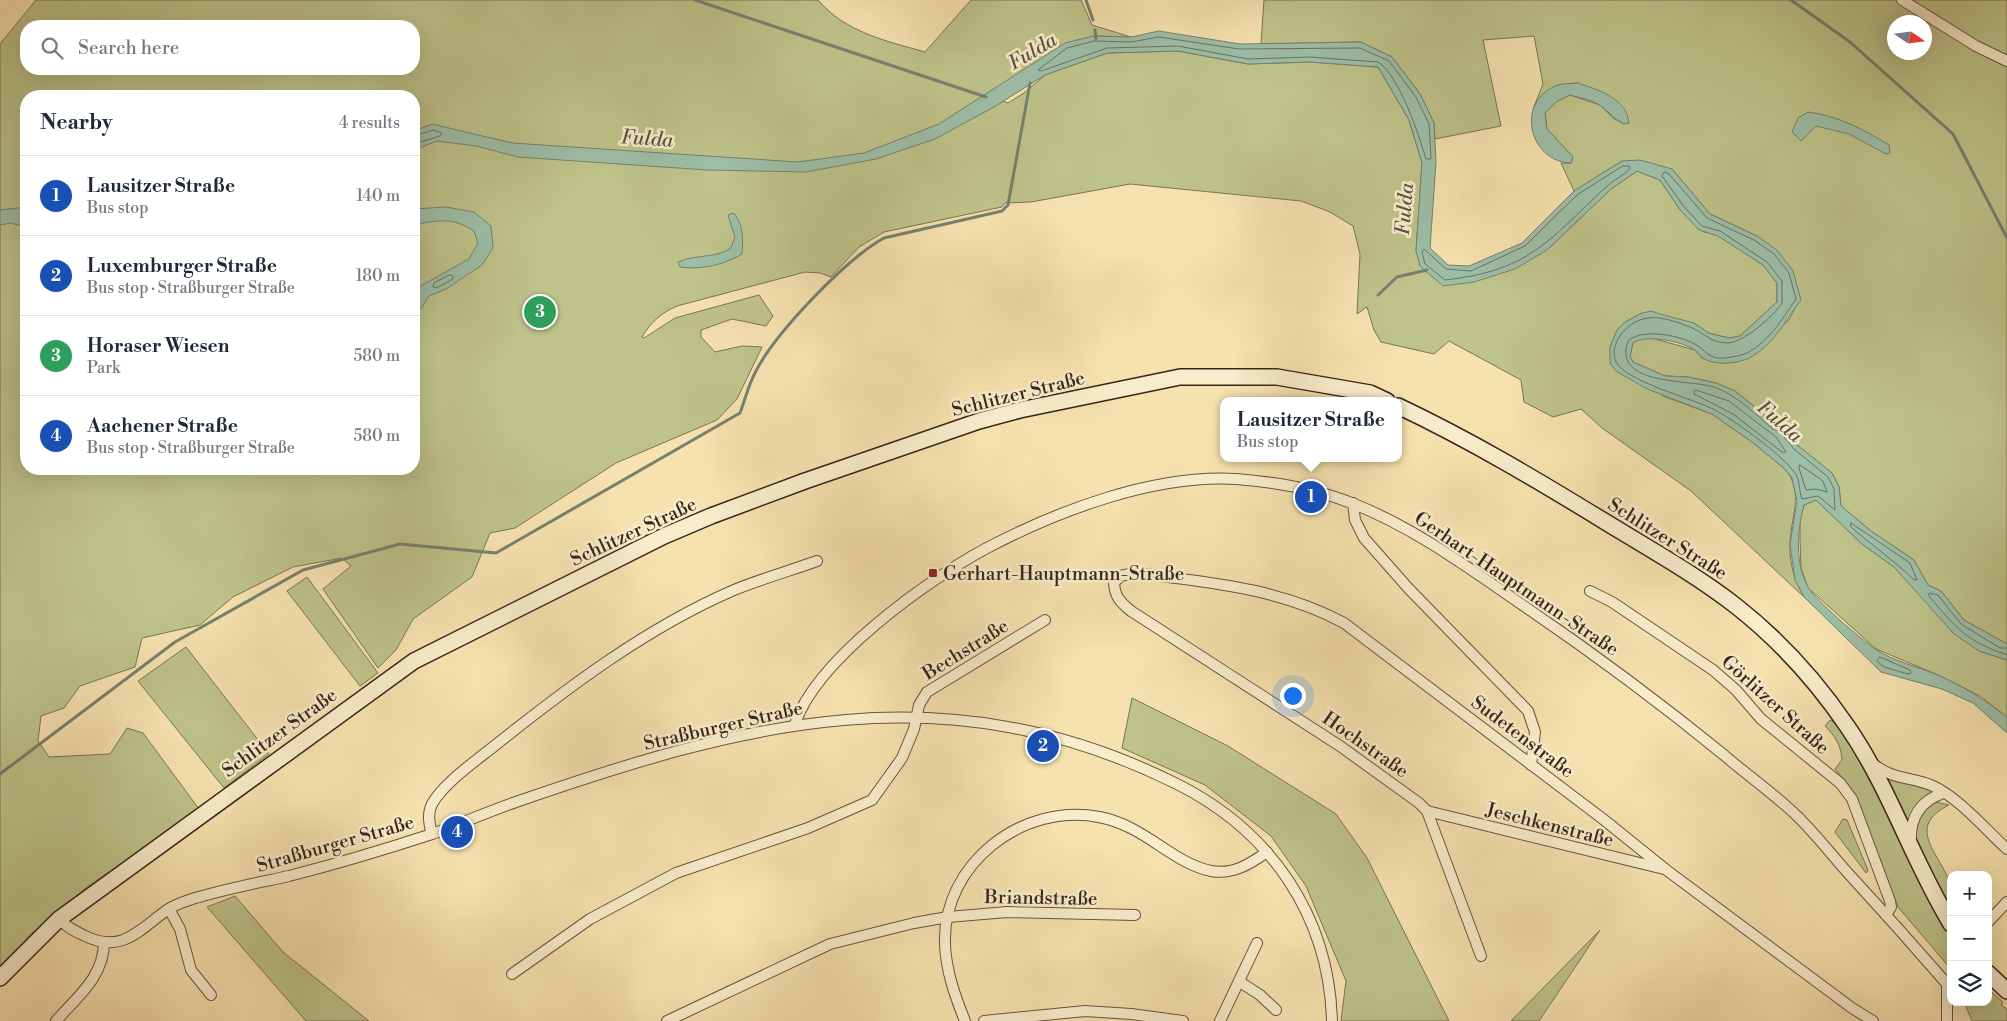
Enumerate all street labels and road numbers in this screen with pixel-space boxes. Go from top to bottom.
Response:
street label: Schlitzer Straße [949,366,1087,422]
street label: Schlitzer Straße [566,492,700,572]
street label: Schlitzer Straße [1603,492,1732,585]
street label: Gerhart-Hauptmann-Straße [1410,506,1623,661]
street label: Bechstraße [917,614,1013,686]
street label: Görlitzer Straße [1716,650,1834,760]
street label: Schlitzer Straße [217,683,342,783]
street label: Sudetenstraße [1466,690,1579,783]
street label: Straßburger Straße [641,696,805,756]
street label: Hochstraße [1318,706,1413,783]
street label: Jeschkenstraße [1482,797,1616,852]
street label: Straßburger Straße [254,810,417,878]
street label: Briandstraße [983,885,1098,911]

